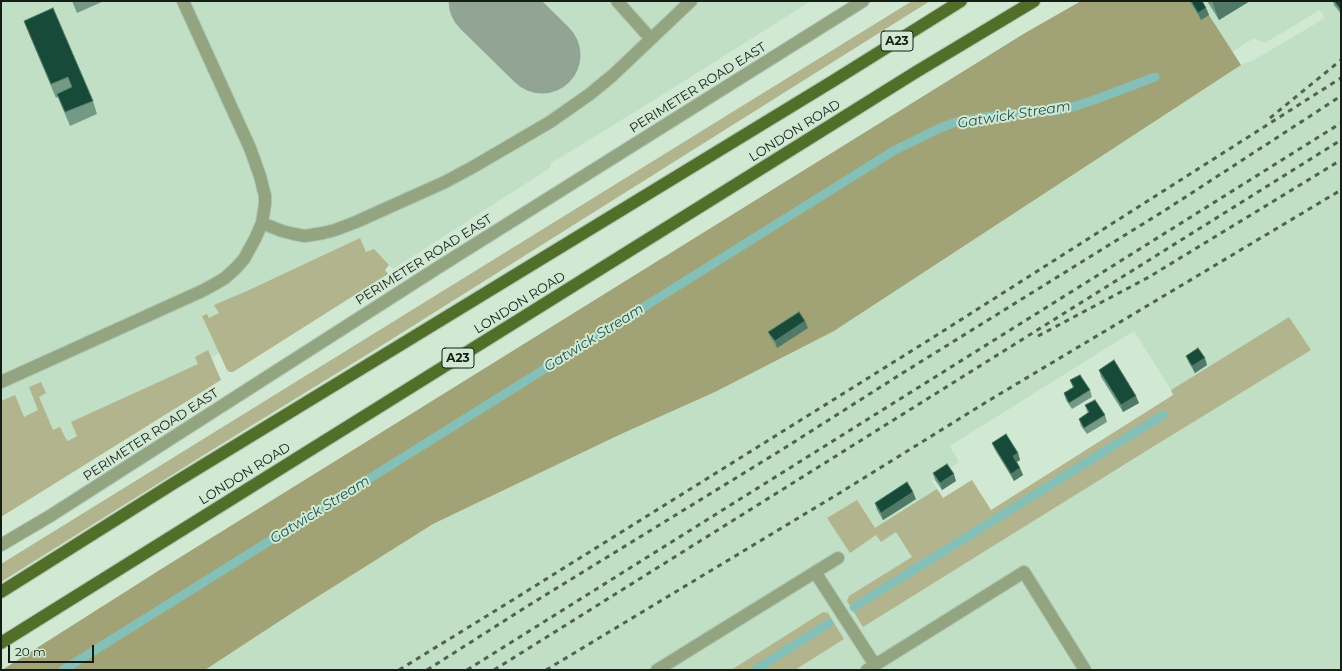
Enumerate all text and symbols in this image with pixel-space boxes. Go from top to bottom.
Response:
road number: A23 [881,31,913,51]
street label: PERIMETER ROAD EAST [627,39,769,137]
street label: LONDON ROAD [746,97,844,165]
water label: Gatwick Stream [956,98,1072,132]
street label: PERIMETER ROAD EAST [353,211,495,309]
street label: LONDON ROAD [471,269,569,337]
water label: Gatwick Stream [541,301,647,375]
road number: A23 [442,348,474,368]
street label: PERIMETER ROAD EAST [80,385,222,485]
street label: LONDON ROAD [196,440,294,508]
water label: Gatwick Stream [267,473,373,547]
scale bar [10,637,96,663]
text: 20 m [15,644,46,659]

